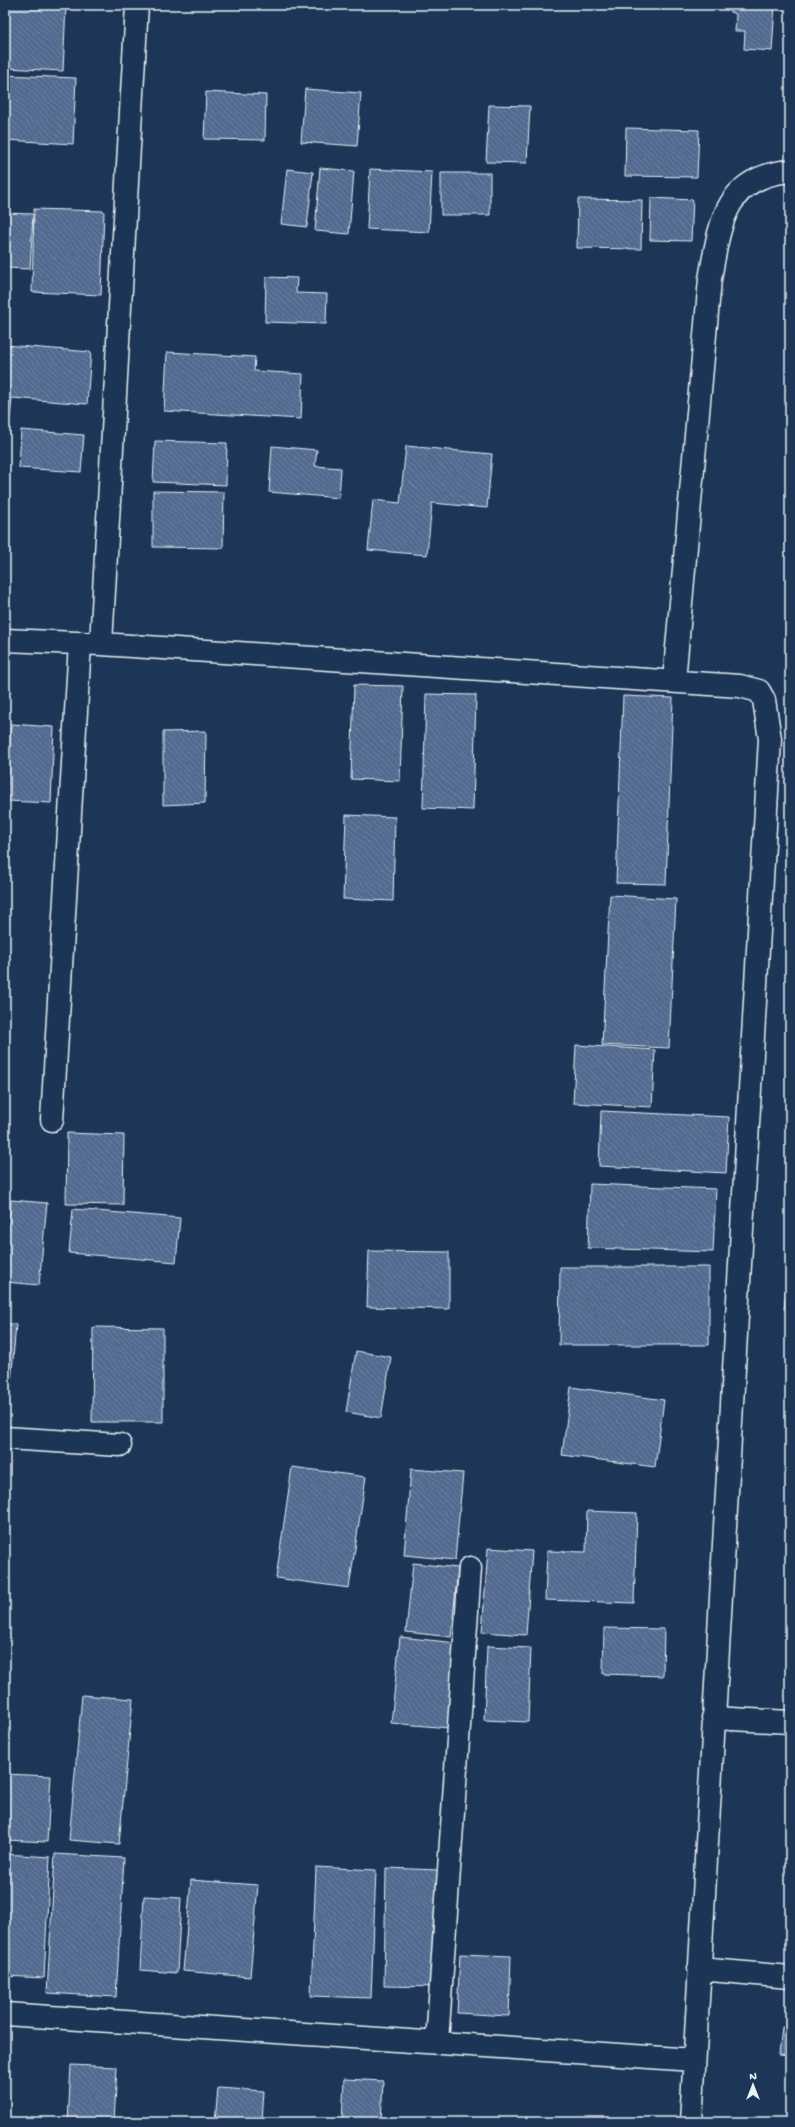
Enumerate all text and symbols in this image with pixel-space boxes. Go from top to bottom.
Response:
north arrow [733,2065,773,2105]
text: N [749,2071,757,2083]

